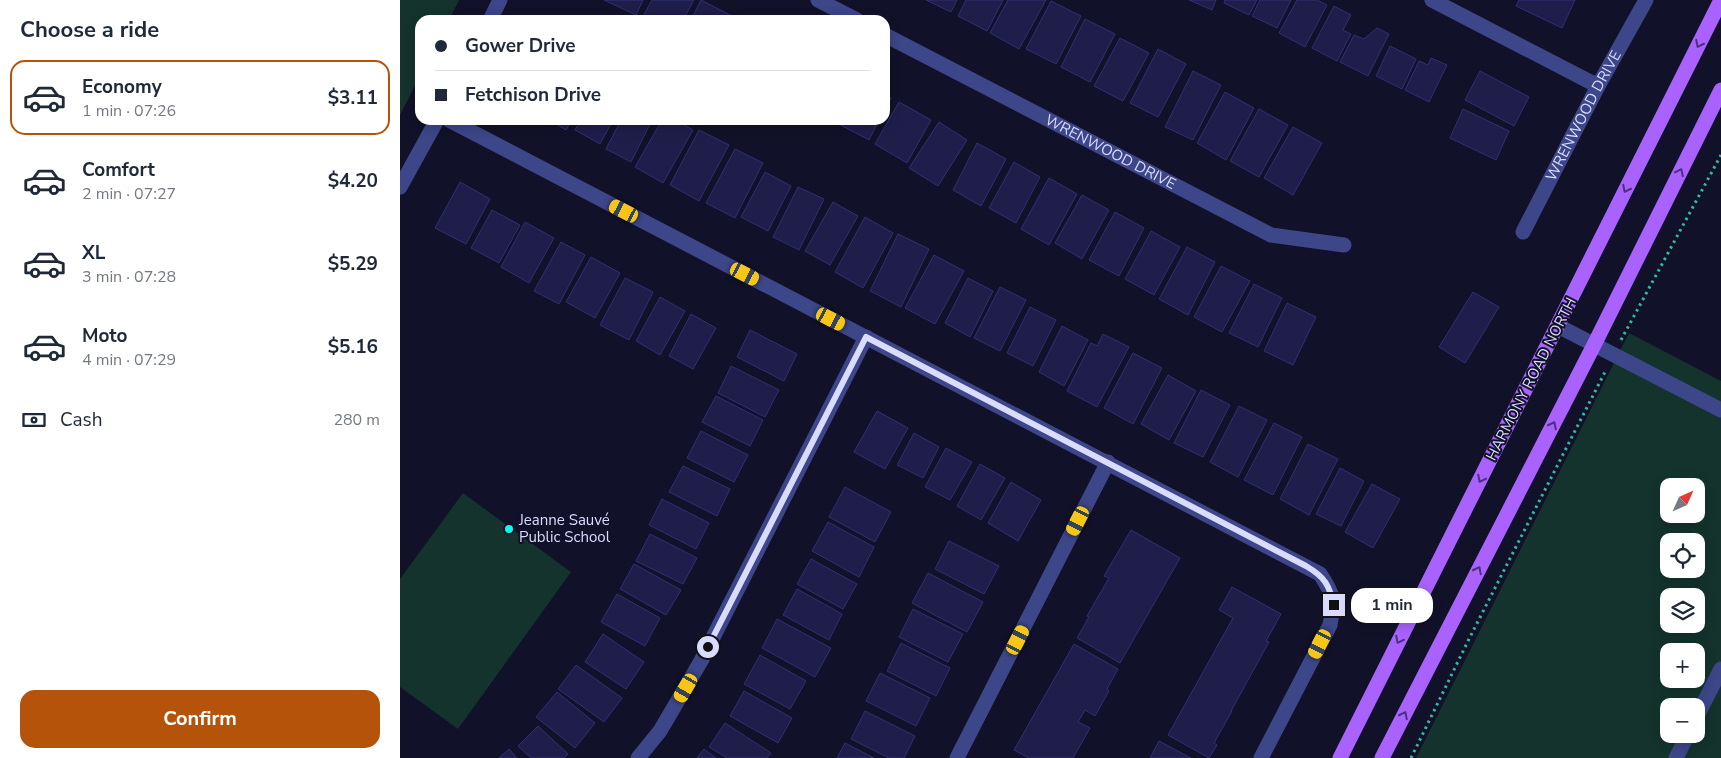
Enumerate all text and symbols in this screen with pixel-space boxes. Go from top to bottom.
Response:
text: Choose a ride [20,15,159,45]
text: Gower Drive [465,33,576,59]
one-way arrow [1695,39,1705,48]
street label: WRENWOOD DRIVE [1541,47,1626,184]
text: Economy [82,74,162,100]
icon: car [22,75,67,120]
text: Fetchison Drive [465,82,601,108]
text: $3.11 [328,85,378,111]
text: 1 min · 07:26 [82,100,176,122]
street label: WRENWOOD DRIVE [1042,110,1179,194]
text: Comfort [82,157,155,183]
icon: car [22,158,67,203]
text: $4.20 [328,168,378,194]
one-way arrow [1674,169,1684,178]
text: 2 min · 07:27 [82,183,176,205]
one-way arrow [1622,184,1632,193]
car [607,198,640,224]
text: XL [82,240,105,266]
icon: car [22,241,67,286]
text: $5.29 [328,251,378,277]
car [728,261,761,287]
text: 3 min · 07:28 [82,266,176,288]
street label: HARMONY ROAD NORTH [1481,294,1581,464]
car [814,306,847,332]
text: Moto [82,323,128,349]
icon: car [22,324,67,369]
text: $5.16 [328,334,378,360]
text: 4 min · 07:29 [82,349,176,371]
icon: cash [20,406,48,434]
text: Cash [60,407,102,433]
text: 280 m [333,409,380,431]
one-way arrow [1547,422,1557,431]
one-way arrow [1477,474,1487,483]
north arrow [1660,478,1705,522]
map controls [1660,478,1705,743]
car [1064,504,1091,538]
place label: Jeanne Sauvé Public School [518,510,611,547]
marker: Jeanne Sauvé Public School [503,523,515,535]
button: locate [1660,533,1705,578]
one-way arrow [1472,566,1482,575]
callout: 1 min [1352,588,1434,622]
button: layers [1660,588,1705,633]
route end [1323,594,1345,616]
text: 1 min [1371,594,1413,616]
car [1004,623,1031,657]
car [1306,627,1333,661]
one-way arrow [1395,635,1406,644]
route start [697,636,719,658]
button: + [1660,643,1705,688]
car [672,671,699,705]
button: Confirm [20,690,380,748]
button: − [1660,698,1705,743]
one-way arrow [1398,711,1408,720]

